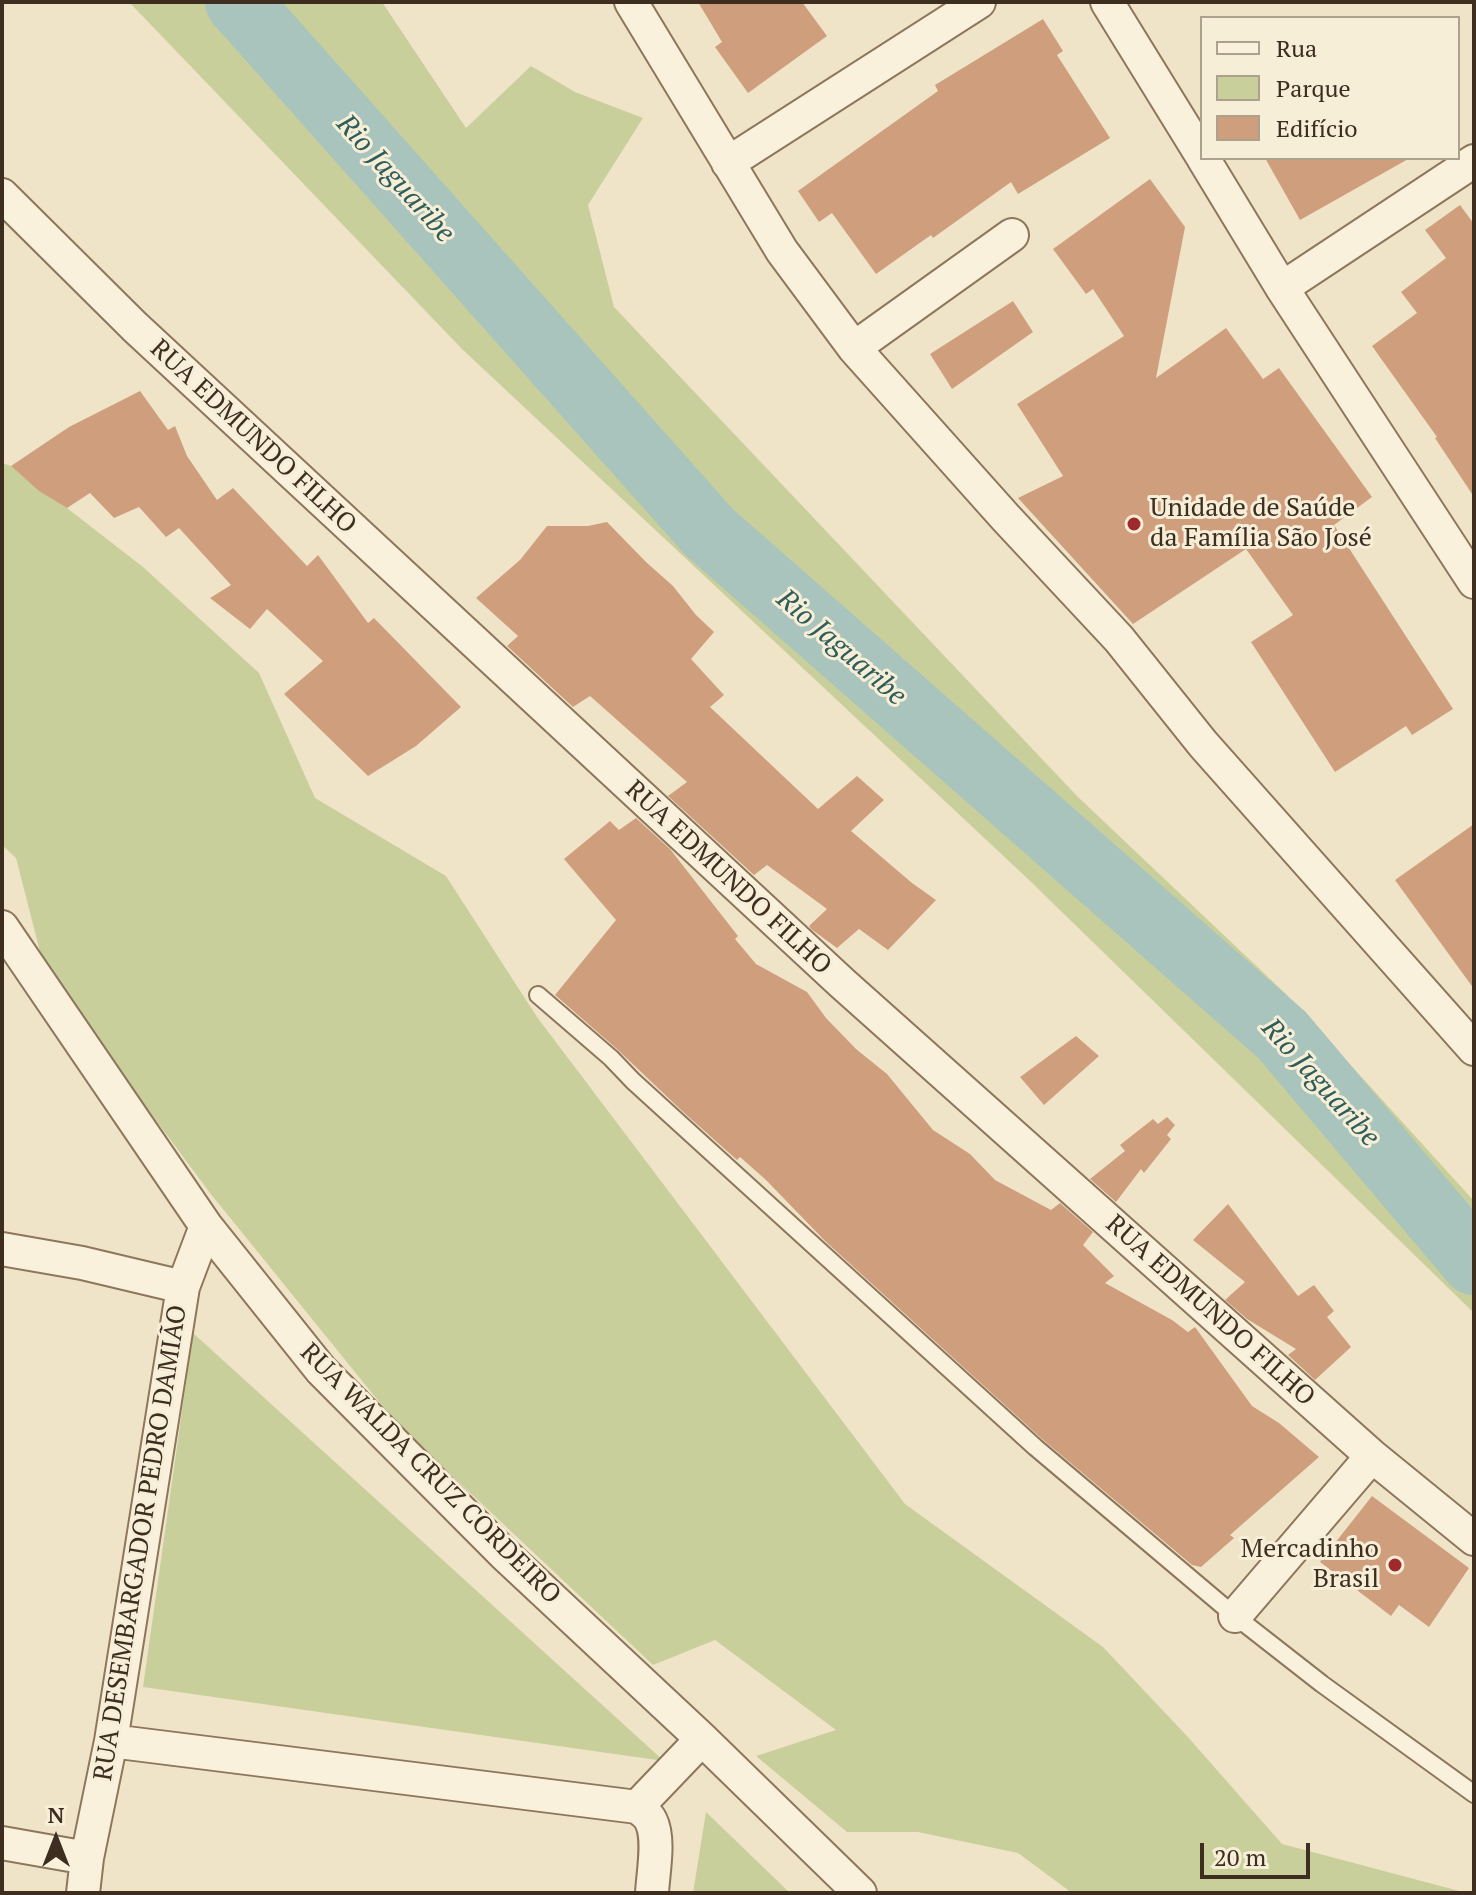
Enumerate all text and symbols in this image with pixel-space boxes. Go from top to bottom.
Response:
legend [1200,16,1460,160]
text: Rua [1276,32,1317,64]
text: Parque [1276,72,1351,104]
water label: Rio Jaguaribe [329,108,461,250]
text: Edifício [1276,112,1358,144]
street label: RUA EDMUNDO FILHO [143,333,363,541]
place label: Unidade de Saúde da Família São José [1150,493,1372,554]
marker: Unidade de Saúde da Família São José [1125,515,1143,533]
water label: Rio Jaguaribe [769,583,913,713]
street label: RUA EDMUNDO FILHO [618,774,838,982]
water label: Rio Jaguaribe [1254,1012,1386,1154]
street label: RUA EDMUNDO FILHO [1099,1209,1321,1413]
street label: RUA DESEMBARGADOR PEDRO DAMIÃO [88,1303,194,1783]
street label: RUA WALDA CRUZ CORDEIRO [293,1337,567,1611]
place label: Mercadinho Brasil [1241,1534,1379,1596]
marker: Mercadinho Brasil [1386,1556,1404,1574]
north arrow [16,1799,96,1879]
text: N [48,1800,64,1829]
scale bar [1204,1827,1314,1877]
text: 20 m [1214,1841,1266,1873]

